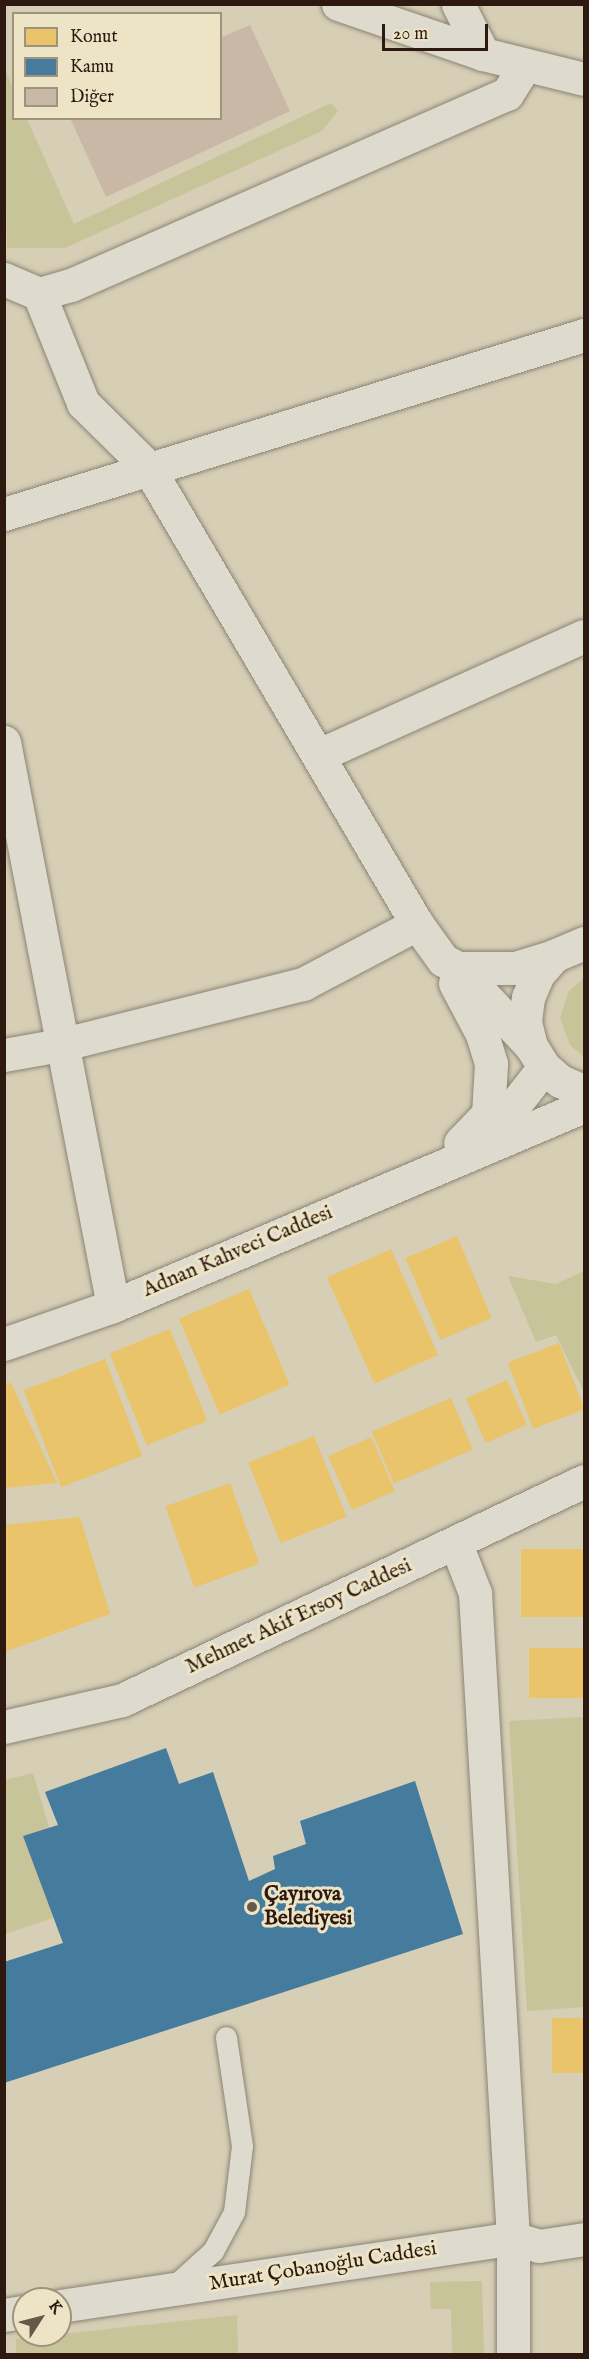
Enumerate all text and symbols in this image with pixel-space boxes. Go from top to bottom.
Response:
legend [12,12,222,120]
scale bar [385,12,492,50]
text: 20 m [393,23,428,46]
text: Konut [70,26,118,49]
text: Kamu [70,56,114,79]
text: Diğer [70,86,114,109]
street label: Adnan Kahveci Caddesi [139,1201,337,1303]
street label: Mehmet Akif Ersoy Caddesi [182,1554,416,1680]
place label: Çayırova Belediyesi [264,1882,352,1932]
marker: Çayırova Belediyesi [245,1900,259,1914]
street label: Murat Çobanoğlu Caddesi [208,2237,438,2297]
north arrow [12,2287,72,2347]
text: K [43,2297,66,2318]

